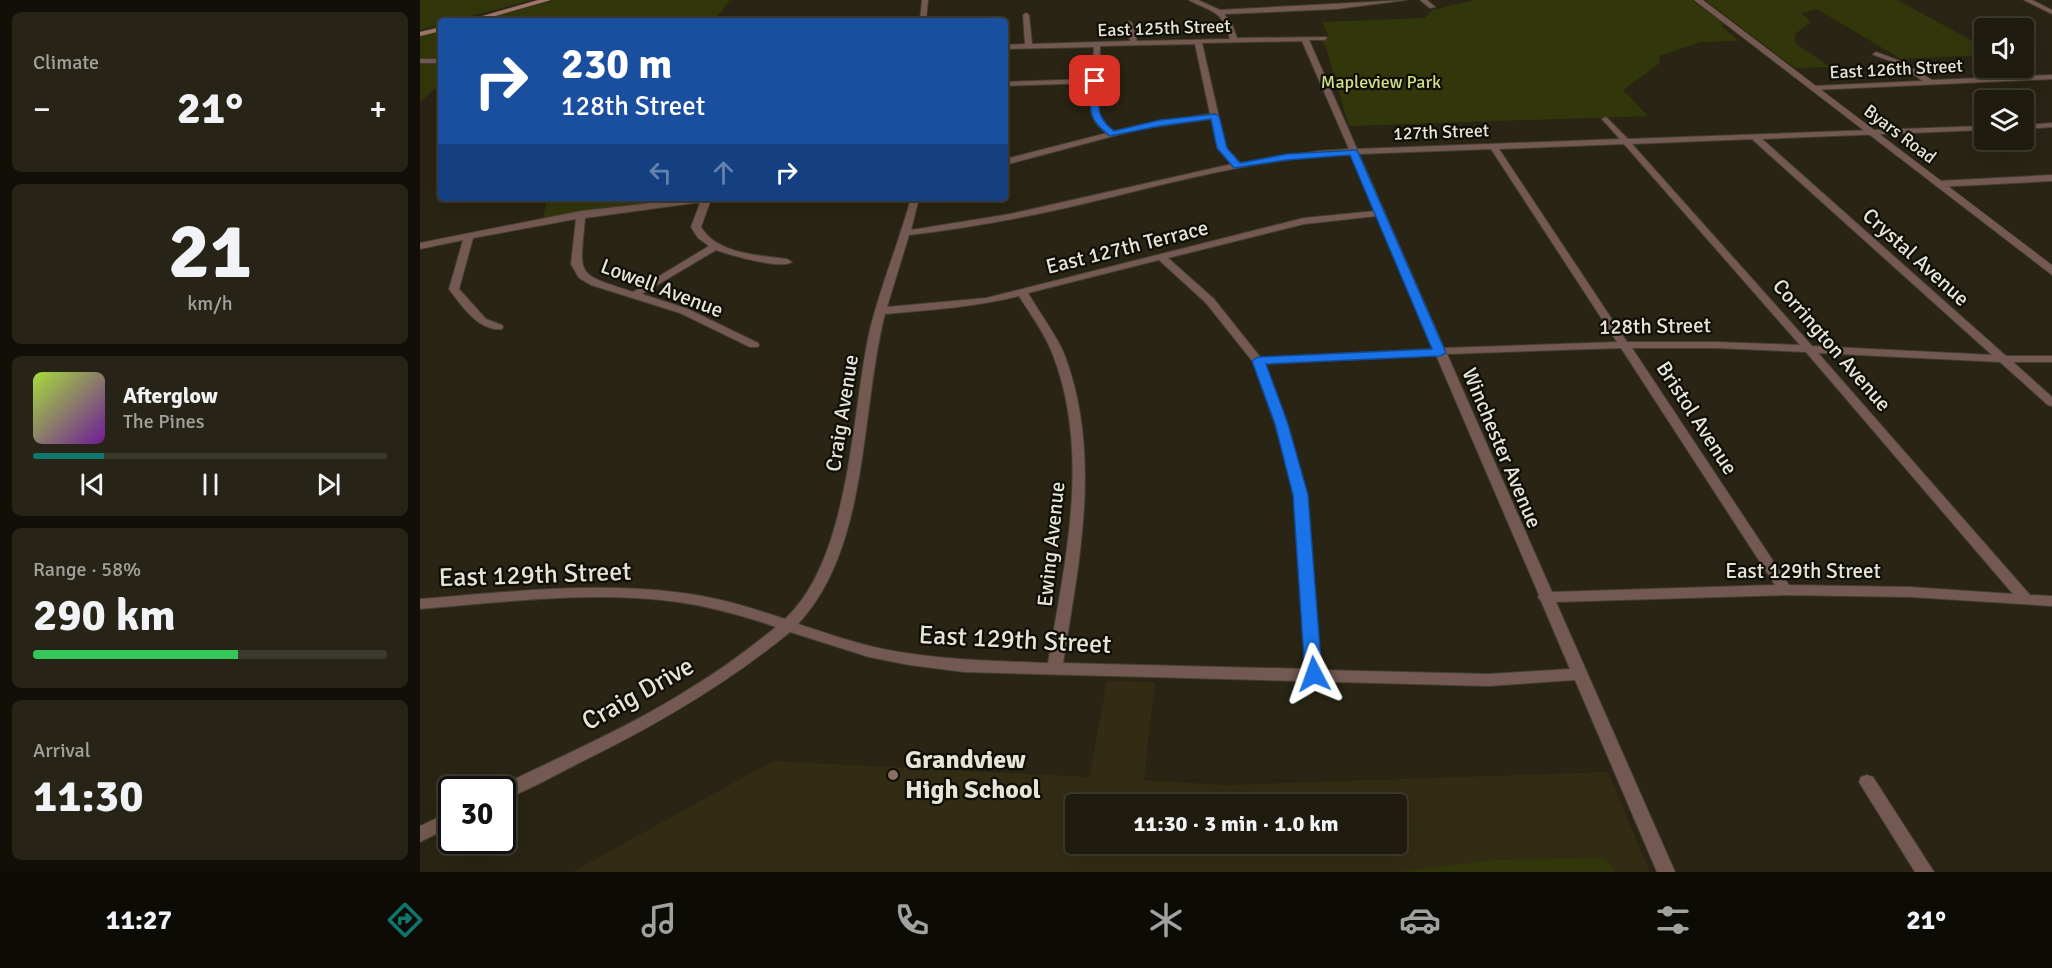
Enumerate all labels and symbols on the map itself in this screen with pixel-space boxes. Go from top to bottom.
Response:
street label: East 125th Street [1097,15,1231,41]
pin [1069,55,1120,106]
street label: East 126th Street [1829,55,1963,83]
park label: Mapleview Park [1321,71,1441,93]
street label: Byars Road [1859,100,1941,168]
street label: 127th Street [1393,119,1489,145]
street label: Crystal Avenue [1857,202,1975,312]
street label: East 127th Terrace [1043,214,1211,280]
street label: Lowell Avenue [597,253,727,323]
street label: Corrington Avenue [1767,273,1897,417]
street label: 128th Street [1599,312,1711,340]
street label: Craig Avenue [820,353,864,473]
street label: Bristol Avenue [1651,356,1743,480]
street label: Winchester Avenue [1456,364,1548,532]
street label: Ewing Avenue [1032,480,1070,608]
street label: East 129th Street [438,556,632,594]
street label: East 129th Street [1725,558,1881,584]
street label: East 129th Street [918,619,1112,661]
position arrow [1282,642,1346,706]
street label: Craig Drive [576,650,700,738]
place label: Grandview High School [905,744,1041,806]
marker: Grandview High School [886,768,900,782]
speed limit sign: 30 [438,776,516,854]

